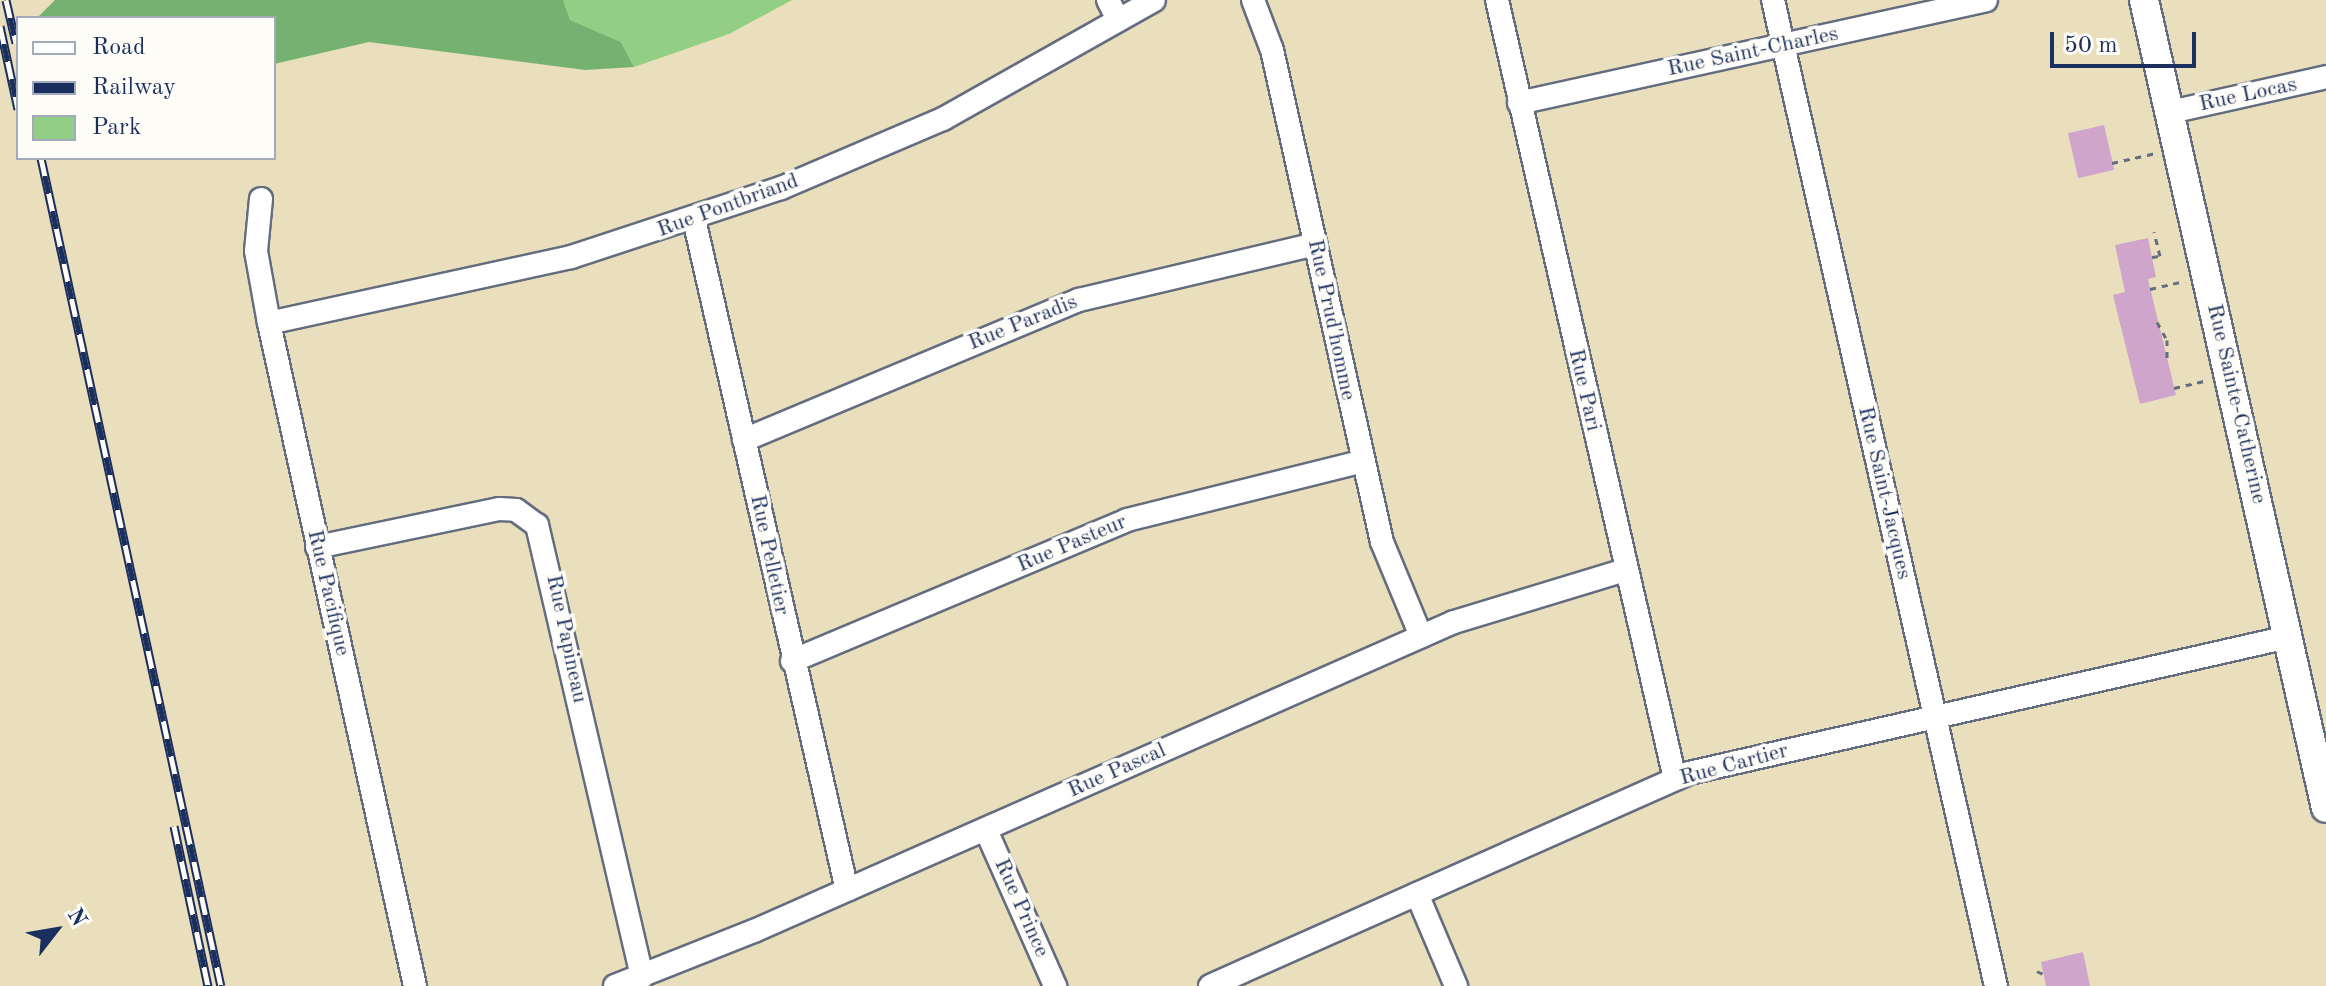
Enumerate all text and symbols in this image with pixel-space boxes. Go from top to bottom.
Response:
legend [16,16,276,160]
scale bar [2054,16,2200,66]
street label: Rue Saint-Charles [1665,21,1841,83]
text: 50 m [2064,34,2118,58]
text: Road [92,36,145,60]
street label: Rue Locas [2197,72,2299,118]
text: Railway [92,76,176,100]
text: Park [92,116,141,140]
street label: Rue Pontbriand [654,168,802,244]
street label: Rue Prud'homme [1301,237,1361,403]
street label: Rue Paradis [965,289,1081,357]
street label: Rue Sainte-Catherine [2200,301,2272,507]
street label: Rue Pari [1562,346,1606,434]
street label: Rue Saint-Jacques [1851,404,1917,582]
street label: Rue Pelletier [743,492,795,618]
street label: Rue Pasteur [1013,509,1131,579]
street label: Rue Pacifique [301,527,355,659]
street label: Rue Papineau [540,572,592,706]
street label: Rue Pascal [1064,738,1170,804]
street label: Rue Cartier [1677,738,1791,792]
street label: Rue Prince [988,855,1054,961]
north arrow [16,890,96,970]
text: N [63,905,90,931]

